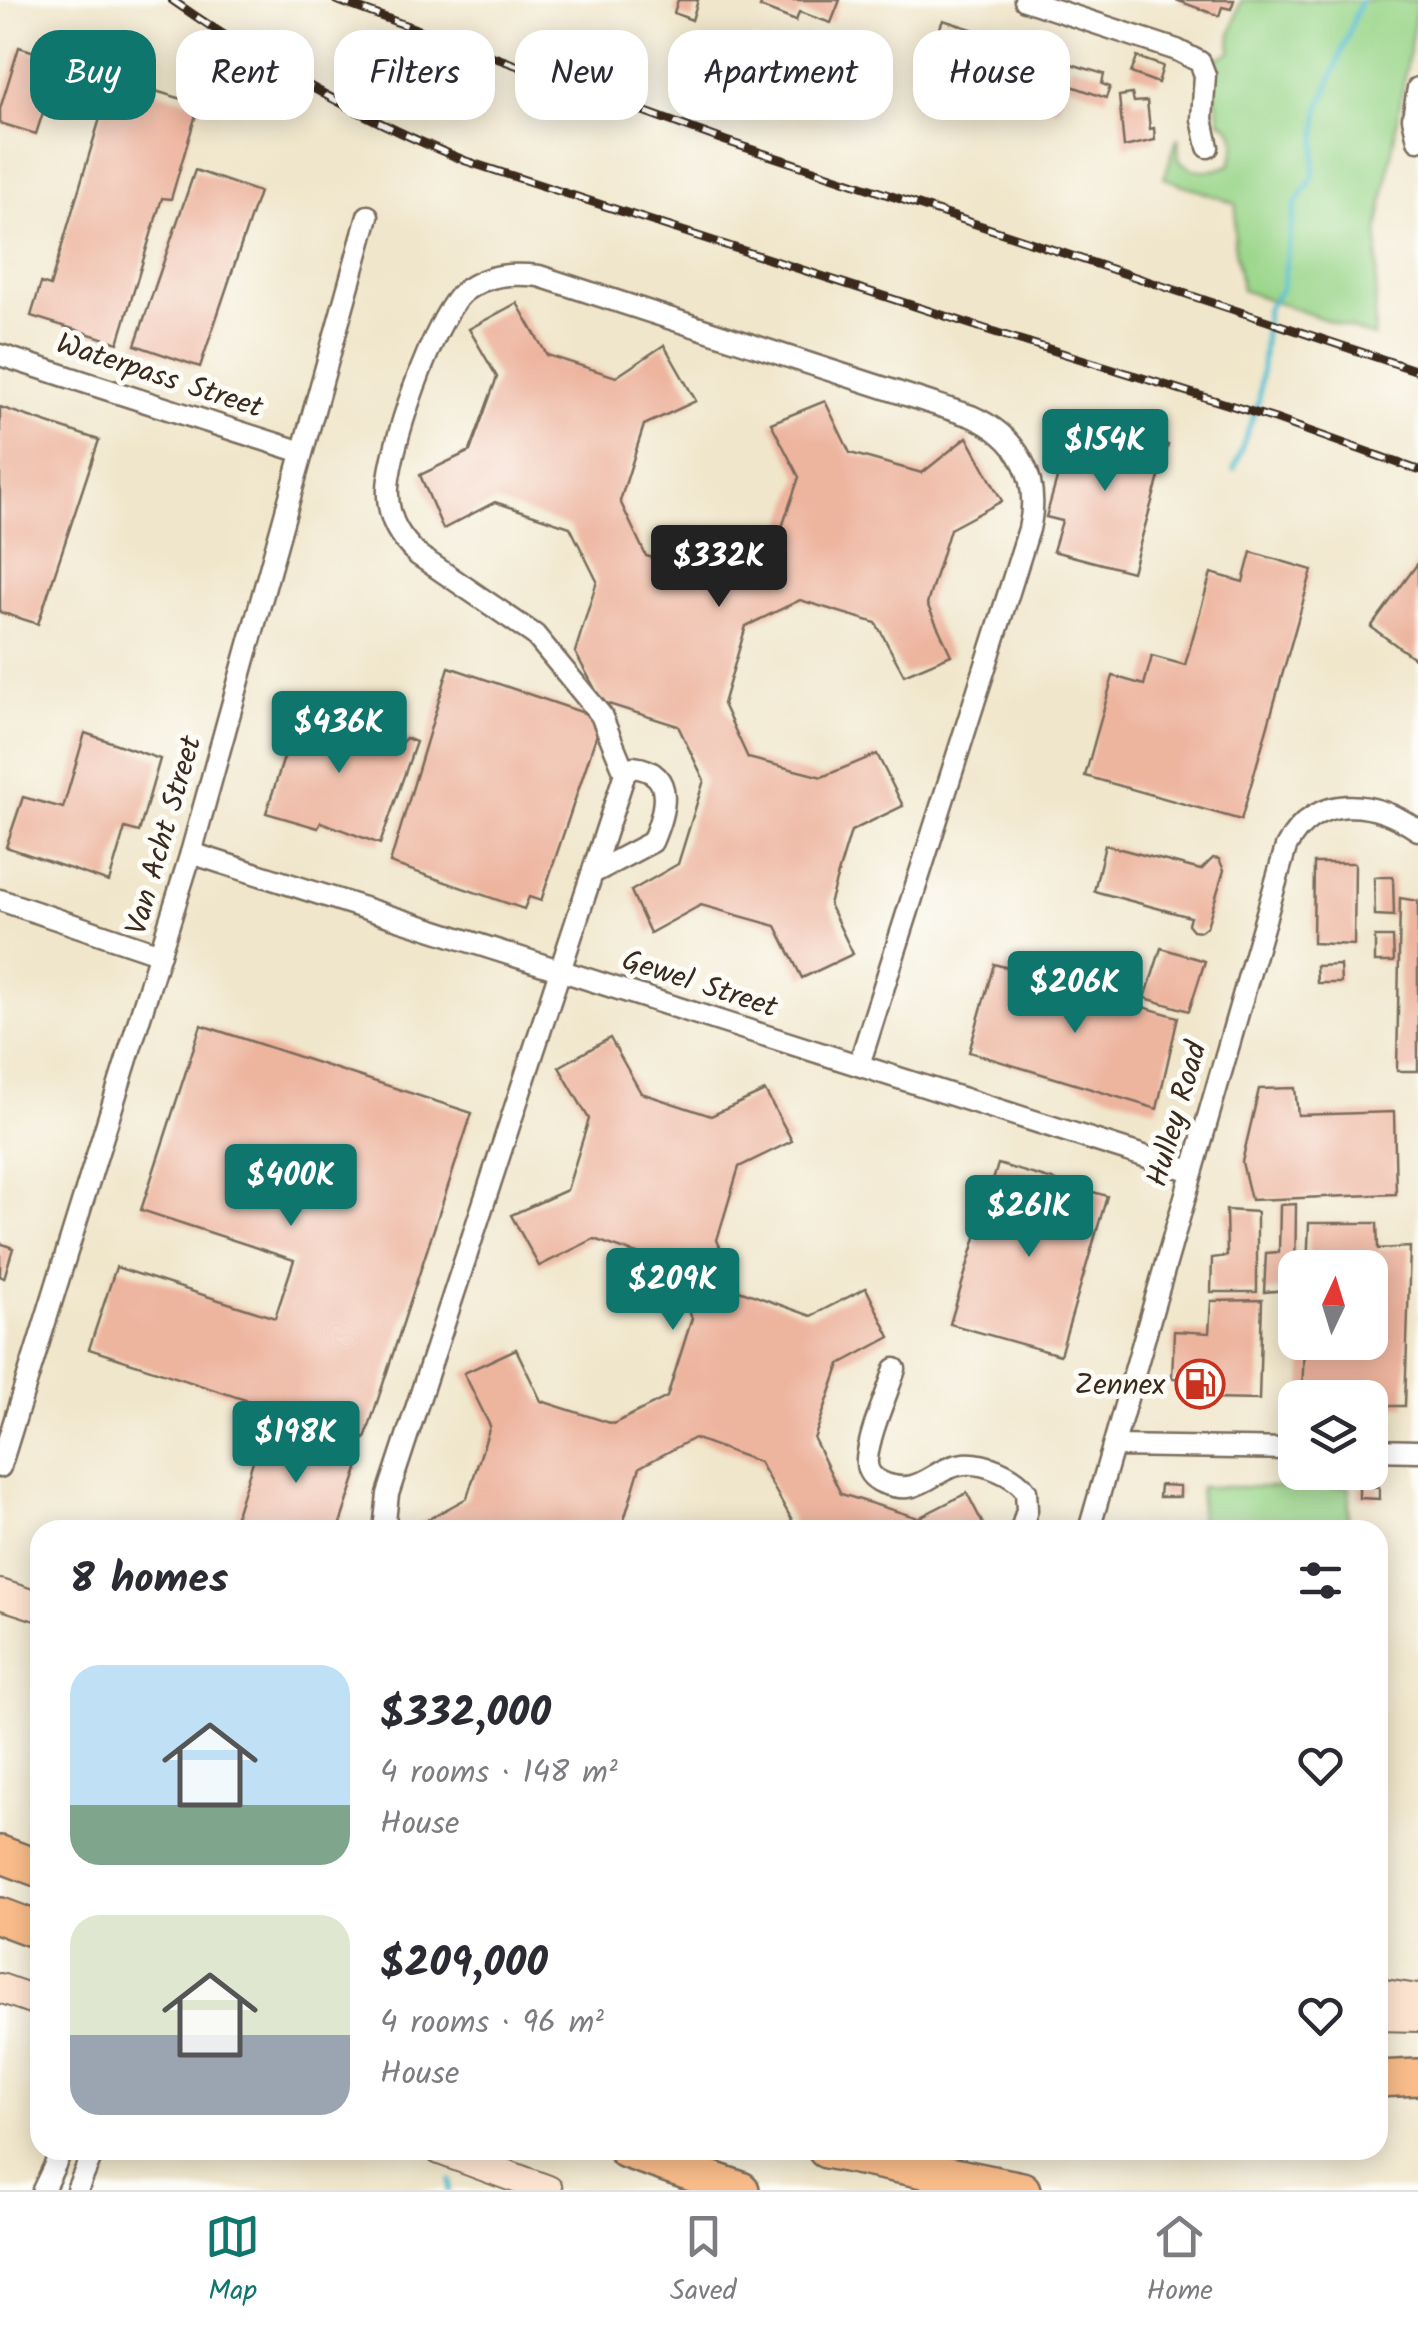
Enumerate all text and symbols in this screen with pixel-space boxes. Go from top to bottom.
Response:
chip: Buy [30,30,156,120]
chip: Rent [176,30,314,120]
chip: Filters [334,30,495,120]
chip: New [515,30,648,120]
chip: Apartment [668,30,893,120]
chip: House [913,30,1070,120]
street label: Waterpass Street [50,321,269,433]
pin: $154K [1035,409,1175,494]
text: $154K [1064,416,1146,467]
pin: $332K [649,525,789,610]
text: $332K [673,532,765,583]
pin: $436K [269,691,409,776]
text: $436K [294,698,384,749]
street label: Van Acht Street [114,730,216,941]
street label: Gewel Street [615,937,784,1033]
pin: $206K [1005,951,1145,1036]
text: $206K [1030,958,1120,1009]
street label: Hulley Road [1134,1035,1222,1193]
pin: $400K [221,1144,361,1229]
text: $400K [247,1151,335,1202]
pin: $261K [959,1175,1099,1260]
text: $261K [987,1182,1071,1233]
pin: $209K [603,1248,743,1333]
north arrow [1278,1250,1388,1360]
map controls [1278,1250,1388,1490]
text: $209K [628,1255,718,1306]
fuel station icon: Zennex [1174,1358,1226,1410]
place label: Zennex [1075,1362,1166,1410]
button: layers [1278,1380,1388,1490]
pin: $198K [226,1401,366,1486]
text: $198K [255,1408,337,1459]
text: 8 homes [70,1547,228,1614]
icon: filters [1293,1553,1348,1608]
text: $332,000 [380,1681,551,1748]
icon: home [150,1705,270,1825]
icon: heart [1293,1738,1348,1793]
text: 4 rooms · 148 m² [380,1748,618,1799]
text: House [380,1799,459,1850]
text: $209,000 [380,1931,548,1998]
icon: home [150,1955,270,2075]
icon: heart [1293,1988,1348,2043]
text: 4 rooms · 96 m² [380,1998,604,2049]
text: House [380,2049,459,2100]
tab: Map [205,2209,260,2314]
tab: Saved [670,2209,737,2314]
tab: Home [1147,2209,1213,2314]

